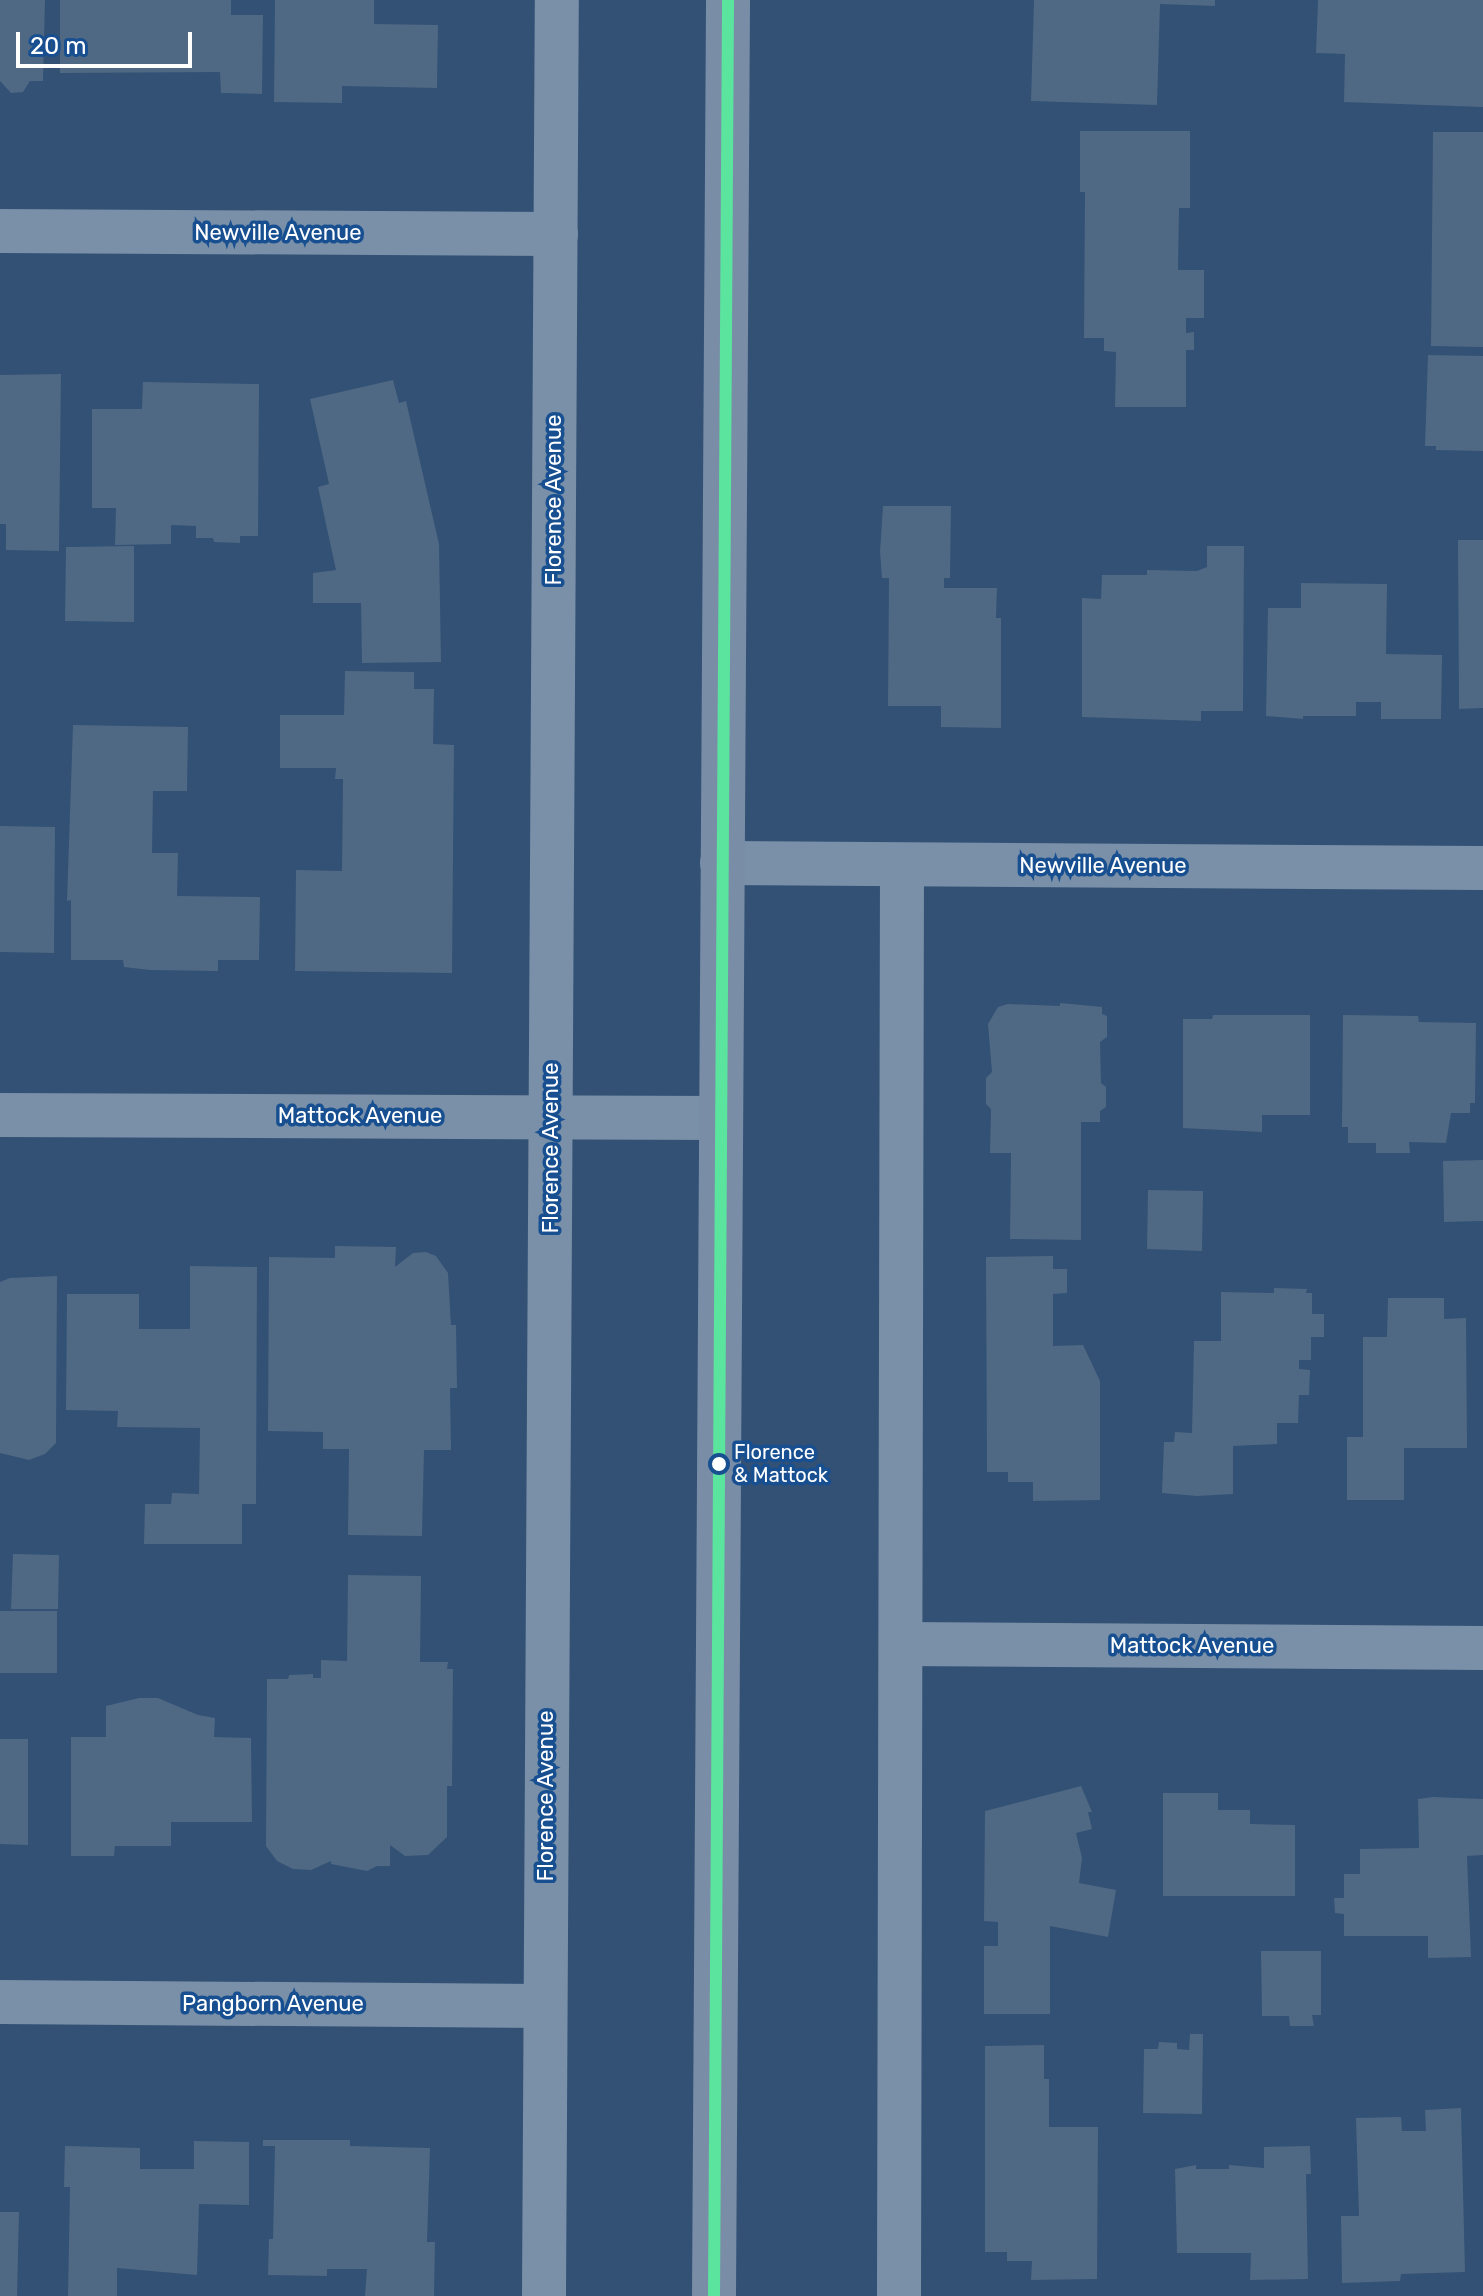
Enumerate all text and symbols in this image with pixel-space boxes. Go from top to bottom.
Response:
scale bar [20,16,196,66]
text: 20 m [30,32,87,60]
street label: Newville Avenue [194,220,362,246]
street label: Florence Avenue [541,414,567,586]
street label: Newville Avenue [1019,853,1187,879]
street label: Florence Avenue [538,1062,564,1234]
street label: Mattock Avenue [277,1103,443,1129]
place label: Florence & Mattock [734,1440,828,1487]
marker: Florence & Mattock [711,1456,727,1472]
street label: Mattock Avenue [1109,1633,1275,1659]
street label: Florence Avenue [533,1710,559,1882]
street label: Pangborn Avenue [182,1991,364,2017]

